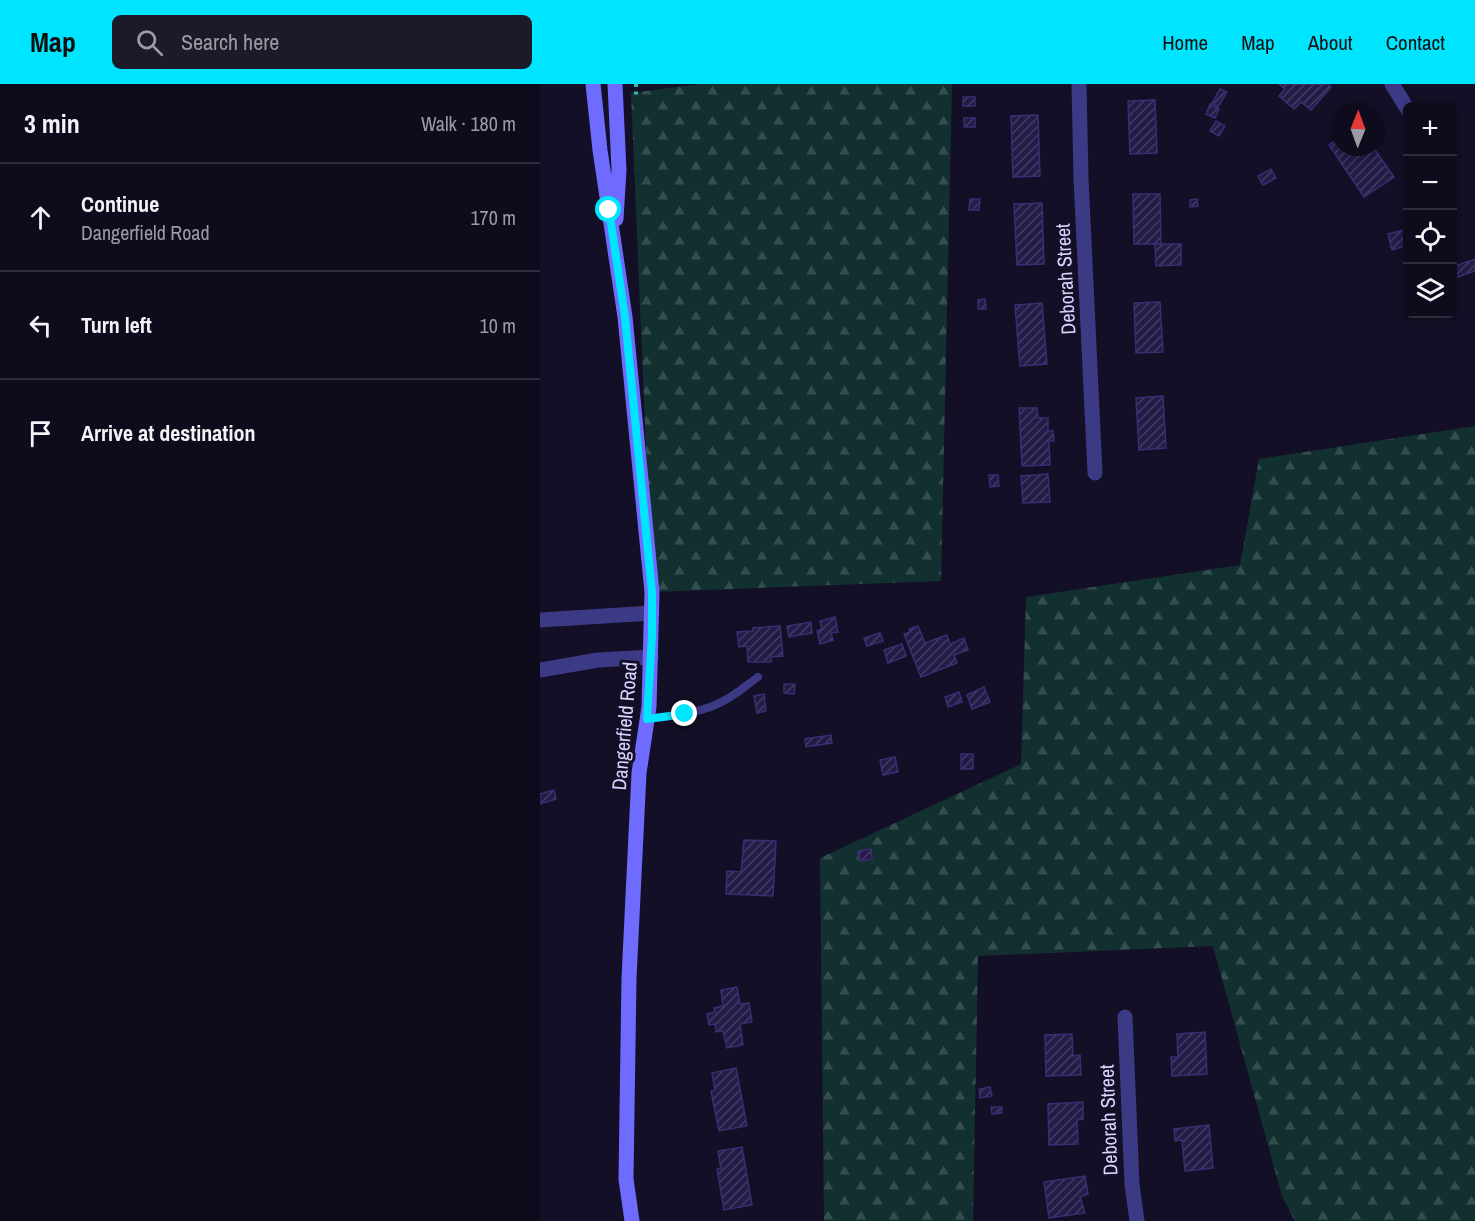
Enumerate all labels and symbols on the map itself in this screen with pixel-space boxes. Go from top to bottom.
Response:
north arrow [1331,102,1385,156]
route start [595,196,621,222]
street label: Deborah Street [1049,222,1081,335]
street label: Dangerfield Road [605,661,643,791]
route end [671,700,697,726]
street label: Deborah Street [1093,1064,1123,1176]

